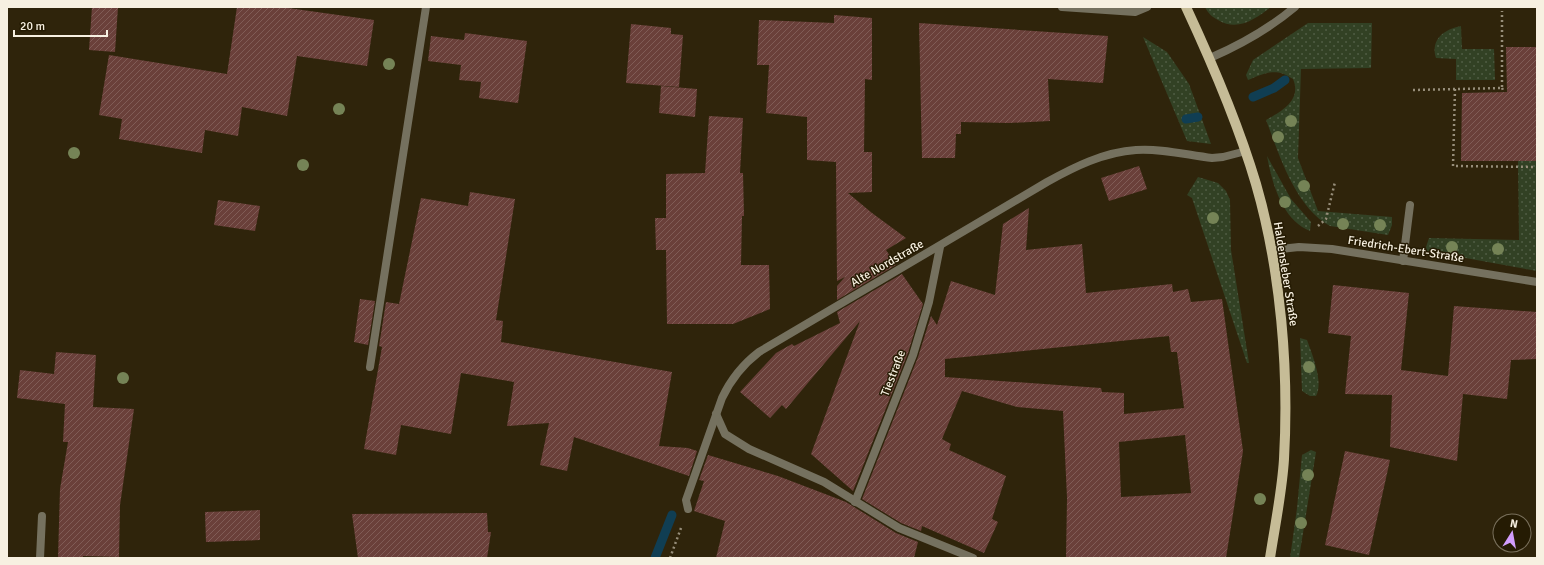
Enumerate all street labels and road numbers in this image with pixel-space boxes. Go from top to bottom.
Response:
street label: Haldensleber Straße [1270,221,1301,327]
street label: Friedrich-Ebert-Straße [1347,233,1465,266]
street label: Alte Nordstraße [848,237,926,290]
street label: Tiestraße [878,348,909,399]

